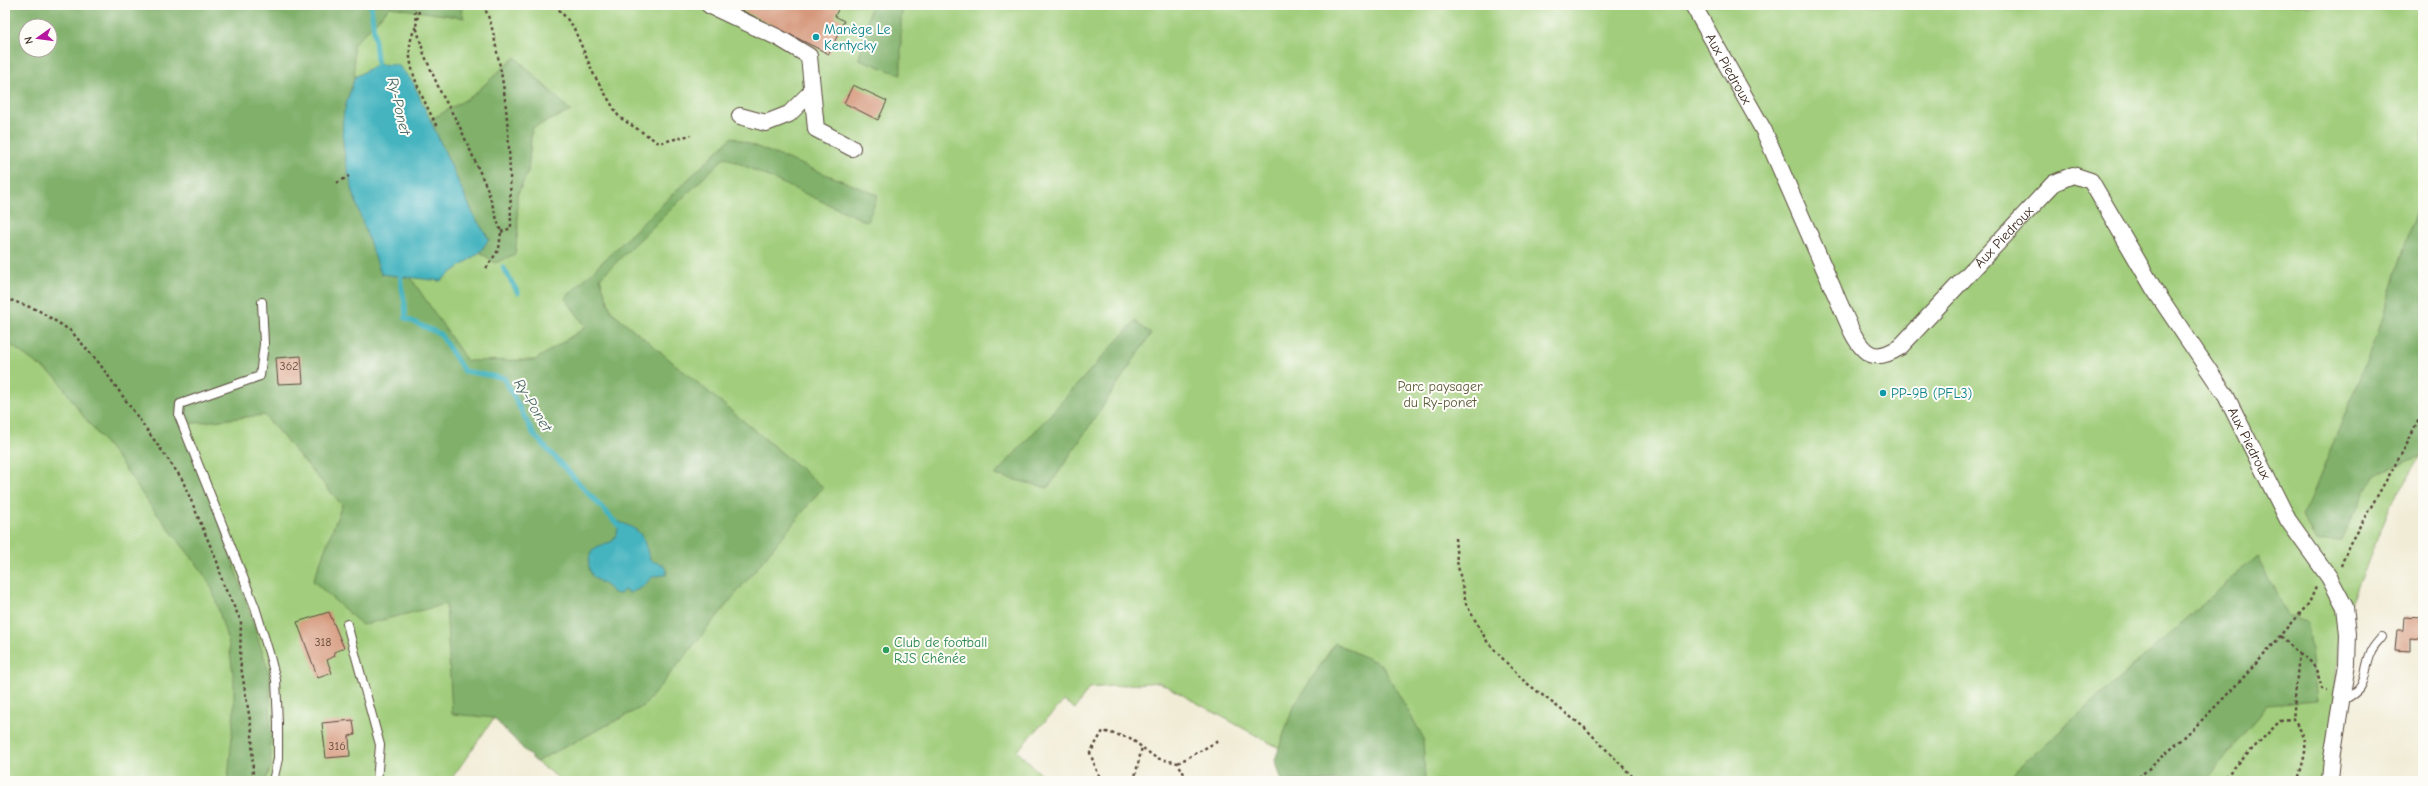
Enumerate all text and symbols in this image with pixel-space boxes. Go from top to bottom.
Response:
north arrow [18,18,58,58]
place label: Manège Le Kentycky [824,21,891,54]
street label: Aux Piedroux [1702,30,1756,107]
marker: Manège Le Kentycky [811,32,821,42]
text: N [22,35,36,45]
water label: Ry-Ponet [384,75,415,138]
street label: Aux Piedroux [1970,202,2037,271]
house number: 362 [280,359,298,373]
water label: Ry-Ponet [510,375,556,436]
park label: Parc paysager du Ry-ponet [1398,378,1483,411]
place label: PP-9B (PFL3) [1891,385,1972,402]
marker: PP-9B (PFL3) [1878,388,1888,398]
street label: Aux Piedroux [2224,404,2275,482]
place label: Club de football RJS Chênée [894,634,987,667]
house number: 318 [314,635,332,649]
marker: Club de football RJS Chênée [881,645,891,655]
house number: 316 [328,739,346,753]

